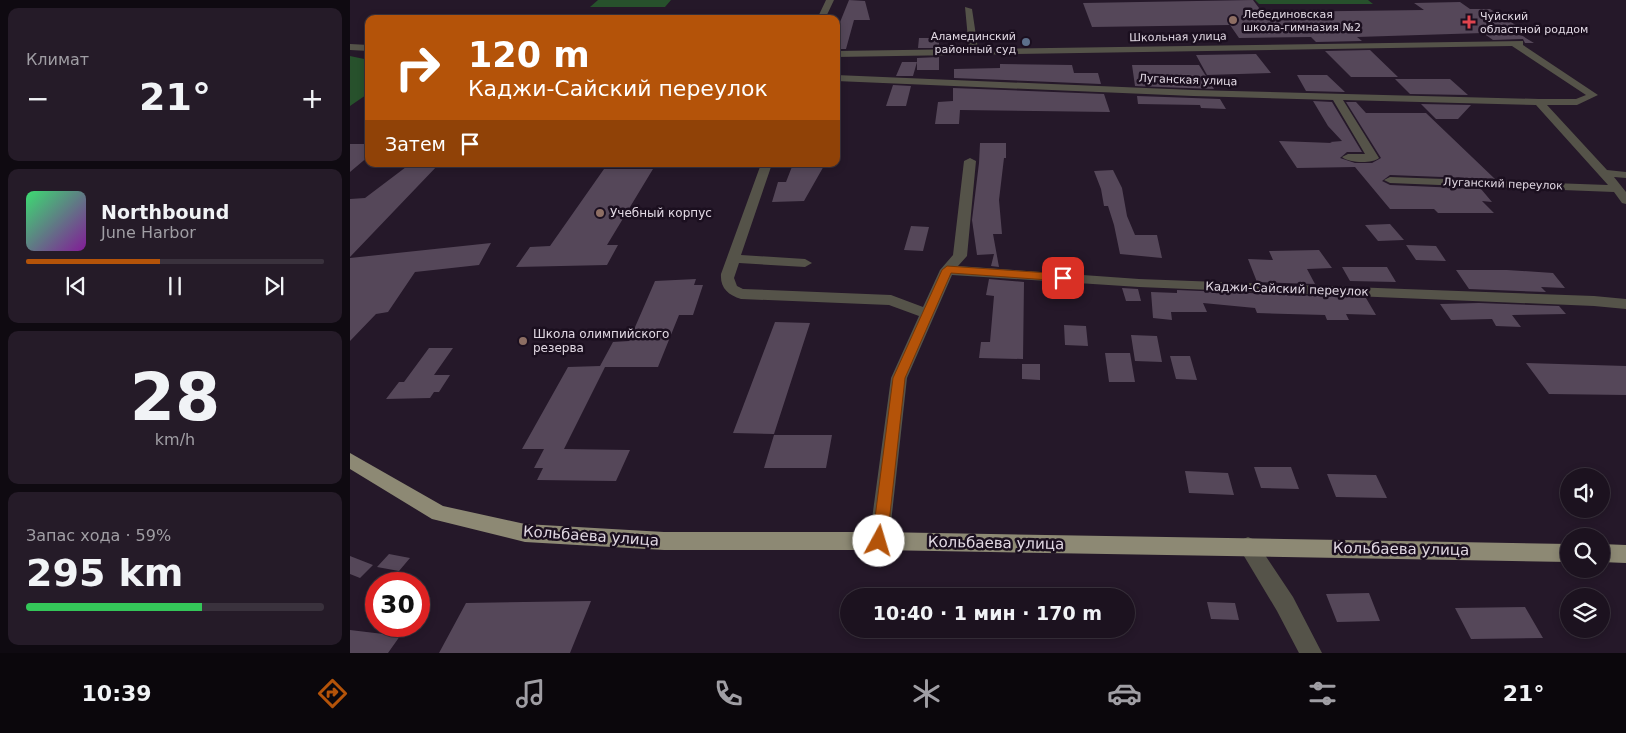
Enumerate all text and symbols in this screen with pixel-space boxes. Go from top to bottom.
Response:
place label: Лебединовская школа-гимназия №2 [1243,8,1361,34]
place label: Чуйский областной роддом [1480,10,1588,36]
marker: Лебединовская школа-гимназия №2 [1227,14,1239,26]
marker: Чуйский областной роддом [1462,15,1476,29]
place label: Аламединский районный суд [931,30,1016,56]
street label: Школьная улица [1129,30,1227,44]
icon: right [385,35,450,100]
text: 120 m [468,35,590,75]
marker: Аламединский районный суд [1020,36,1032,48]
text: Климат [26,50,89,69]
street label: Луганская улица [1138,72,1238,88]
text: 21° [139,75,211,119]
text: Каджи-Сайский переулок [468,76,768,101]
text: − [26,82,49,115]
text: + [301,82,324,115]
icon: arrive [456,130,484,158]
text: Затем [385,133,446,155]
street label: Луганский переулок [1443,175,1563,193]
text: Northbound [101,201,229,223]
place label: Учебный корпус [610,206,712,220]
marker: Учебный корпус [594,207,606,219]
text: June Harbor [101,223,196,242]
pin [1042,257,1084,299]
icon: arrive [1049,264,1077,292]
icon: previous [62,272,90,300]
icon: pause [161,272,189,300]
icon: next [260,272,288,300]
street label: Каджи-Сайский переулок [1205,279,1369,299]
place label: Школа олимпийского резерва [533,327,669,355]
marker: Школа олимпийского резерва [517,335,529,347]
text: 28 [130,360,220,435]
text: km/h [155,430,195,449]
map controls [1560,468,1610,638]
button: sound [1560,468,1610,518]
position arrow [852,514,904,566]
street label: Кольбаева улица [522,522,660,550]
text: Запас хода · 59% [26,526,171,545]
button: search [1560,528,1610,578]
street label: Кольбаева улица [928,533,1064,553]
street label: Кольбаева улица [1333,539,1469,559]
text: 295 km [26,551,183,595]
speed limit sign: 30 [365,572,430,637]
button: layers [1560,588,1610,638]
text: 10:40 · 1 мин · 170 m [873,602,1102,624]
icon: directions [315,676,350,711]
icon: music [513,676,548,711]
icon: phone [711,676,746,711]
icon: climate [909,676,944,711]
icon: car [1107,676,1142,711]
icon: filters [1305,676,1340,711]
text: 10:39 [82,681,152,706]
text: 21° [1503,681,1544,706]

